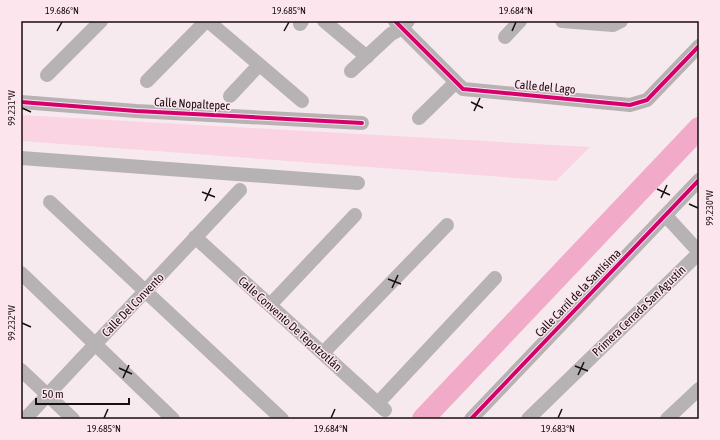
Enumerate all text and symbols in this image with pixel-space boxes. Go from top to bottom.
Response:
text: 19.686°N [45,5,79,16]
text: 19.685°N [272,5,306,16]
text: 19.684°N [499,5,533,16]
street label: Calle del Lago [514,77,576,97]
text: 99.231°W [6,90,17,126]
street label: Calle Nopaltepec [154,95,231,113]
text: 99.230°W [704,190,715,226]
street label: Calle Carril de la Santísima [532,246,624,340]
street label: Primera Cerrada San Agustín [589,263,689,359]
street label: Calle Del Convento [99,270,167,340]
street label: Calle Convento De Tepotzotlán [235,274,345,374]
text: 99.232°W [6,305,17,341]
scale bar [36,380,129,406]
text: 50 m [42,387,64,401]
text: 19.685°N [87,423,121,434]
text: 19.684°N [314,423,348,434]
text: 19.683°N [541,423,575,434]

